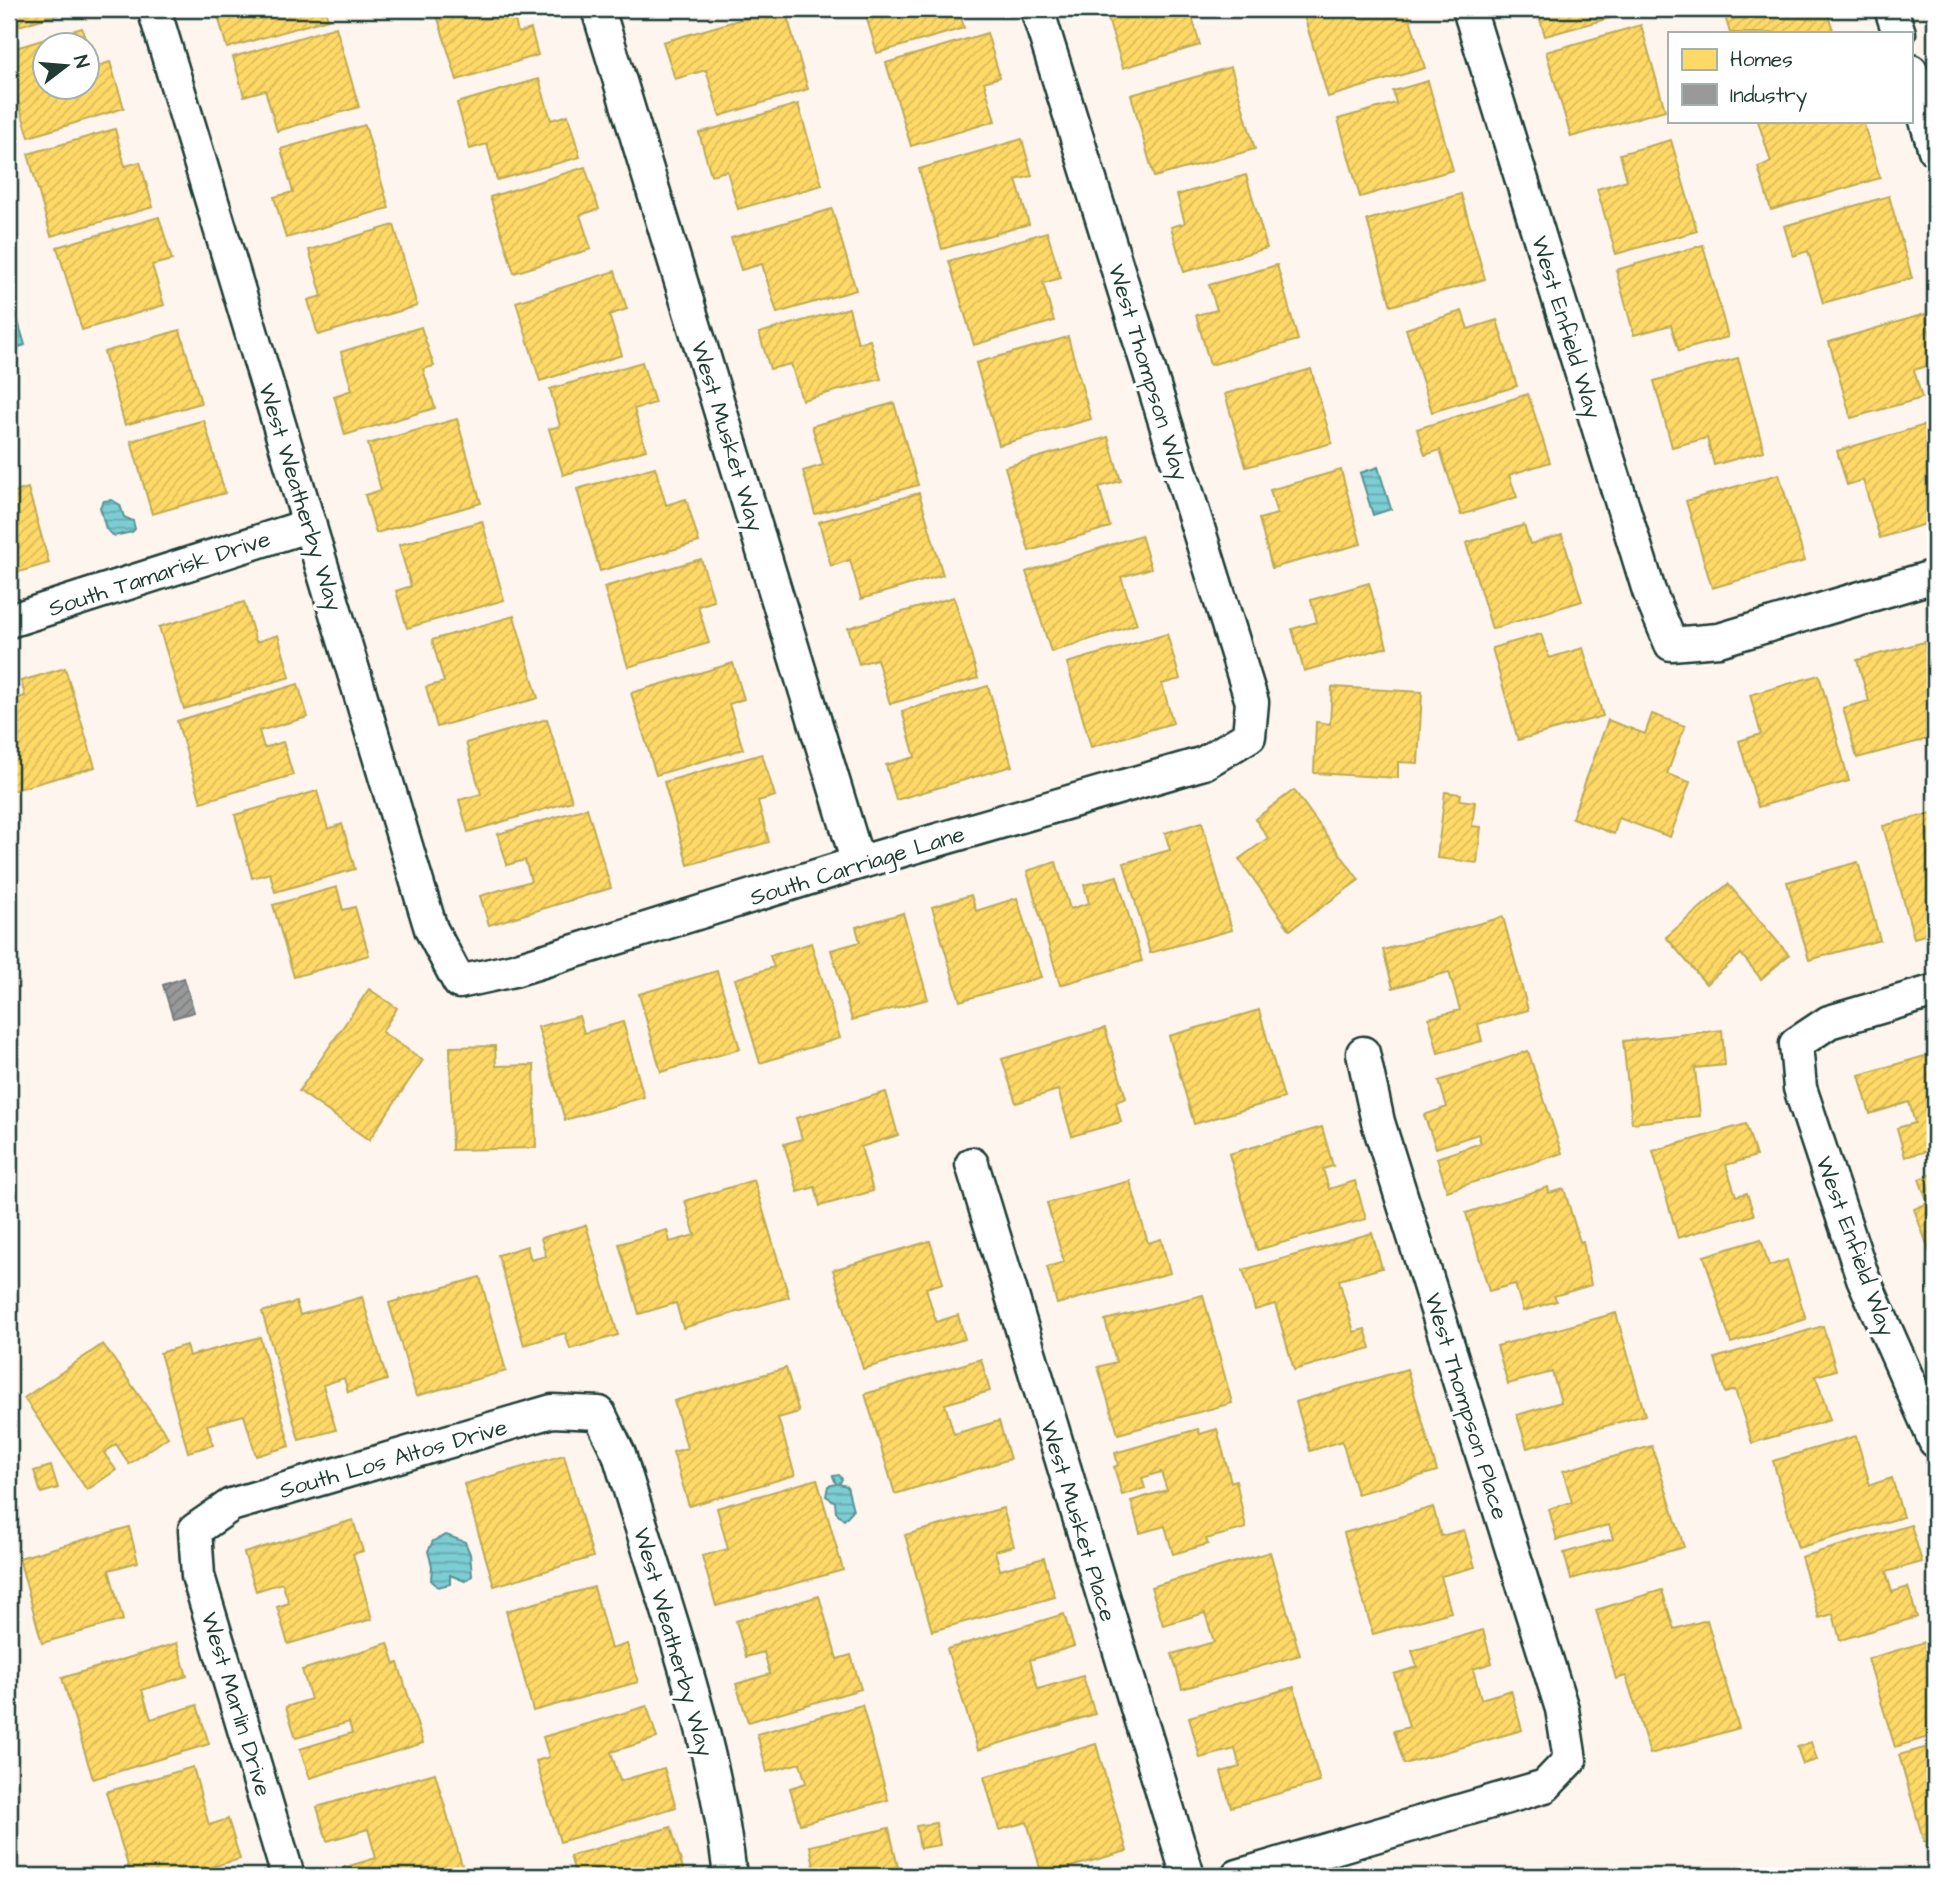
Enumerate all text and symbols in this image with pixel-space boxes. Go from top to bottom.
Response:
north arrow [32,32,102,102]
legend [1668,32,1912,122]
text: Homes [1730,45,1793,74]
text: N [66,52,96,71]
text: Industry [1730,81,1808,112]
street label: West Enfield Way [1522,232,1609,423]
street label: West Thompson Way [1099,260,1196,485]
street label: West Musket Way [682,337,771,536]
street label: West Weatherby Way [249,380,350,616]
street label: South Tamarisk Drive [44,523,274,625]
street label: South Carriage Lane [746,818,969,915]
street label: West Enfield Way [1807,1152,1903,1341]
street label: West Thompson Place [1416,1289,1516,1524]
street label: South Los Altos Drive [276,1411,511,1507]
street label: West Musket Place [1032,1417,1124,1626]
street label: West Weatherby Way [624,1524,721,1761]
street label: West Marlin Drive [193,1608,279,1800]

